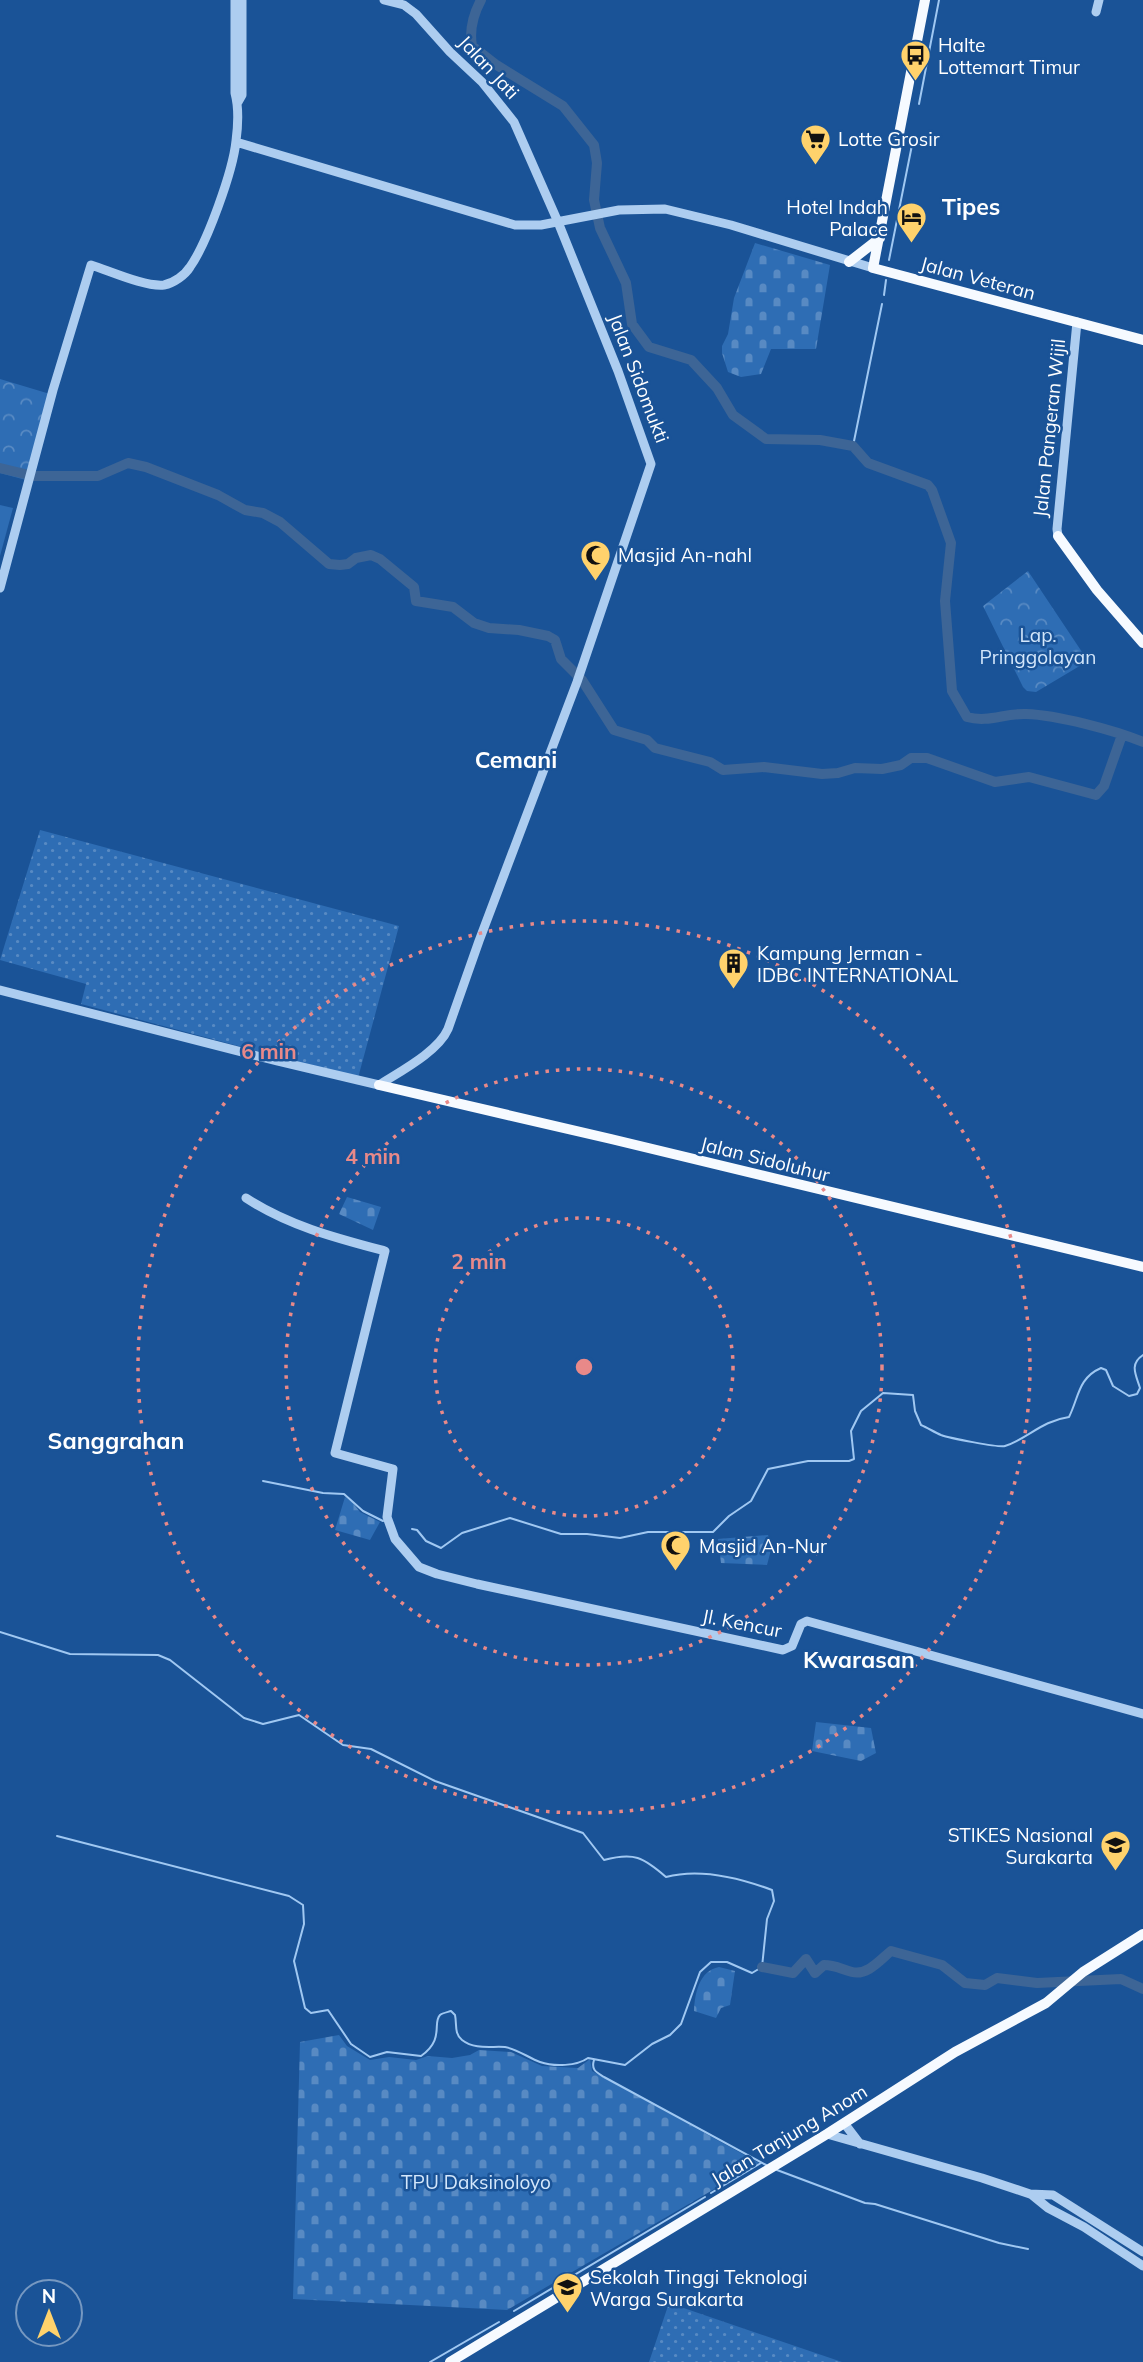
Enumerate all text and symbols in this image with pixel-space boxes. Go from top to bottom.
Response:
street label: Jalan Jati [453,30,525,104]
place label: Halte Lottemart Timur [938,33,1080,79]
bus stop icon: Halte Lottemart Timur [898,39,932,83]
supermarket icon: Lotte Grosir [798,122,832,166]
place label: Lotte Grosir [838,127,940,151]
district label: Tipes [942,192,1000,221]
place label: Hotel Indah Palace [786,195,888,241]
hotel icon: Hotel Indah Palace [894,201,928,245]
street label: Jalan Veteran [918,251,1038,305]
street label: Jalan Sidomukti [603,310,675,446]
street label: Jalan Pangeran Wijil [1028,338,1070,518]
mosque icon: Masjid An-nahl [578,538,612,582]
place label: Masjid An-nahl [618,543,752,567]
park label: Lap. Pringgolayan [980,623,1096,669]
district label: Cemani [475,745,557,774]
place label: Kampung Jerman - IDBC INTERNATIONAL [757,941,959,987]
building icon: Kampung Jerman - IDBC INTERNATIONAL [717,947,751,991]
text: 6 min [241,1038,297,1064]
street label: Jalan Sidoluhur [698,1131,832,1187]
text: 4 min [345,1143,401,1169]
text: 2 min [451,1248,507,1274]
centre of rings [572,1355,596,1379]
district label: Sanggrahan [48,1426,184,1455]
mosque icon: Masjid An-Nur [659,1529,693,1573]
place label: Masjid An-Nur [699,1534,827,1558]
street label: Jl. Kencur [700,1604,784,1642]
district label: Kwarasan [803,1645,915,1674]
place label: STIKES Nasional Surakarta [948,1823,1093,1869]
school or university icon: STIKES Nasional Surakarta [1099,1829,1133,1873]
street label: Jalan Tanjung Anom [707,2079,871,2191]
park label: TPU Daksinoloyo [401,2170,551,2194]
place label: Sekolah Tinggi Teknologi Warga Surakarta [590,2265,808,2311]
school or university icon: Sekolah Tinggi Teknologi Warga Surakarta [550,2271,584,2315]
north arrow [14,2278,84,2348]
text: N [42,2284,56,2308]

